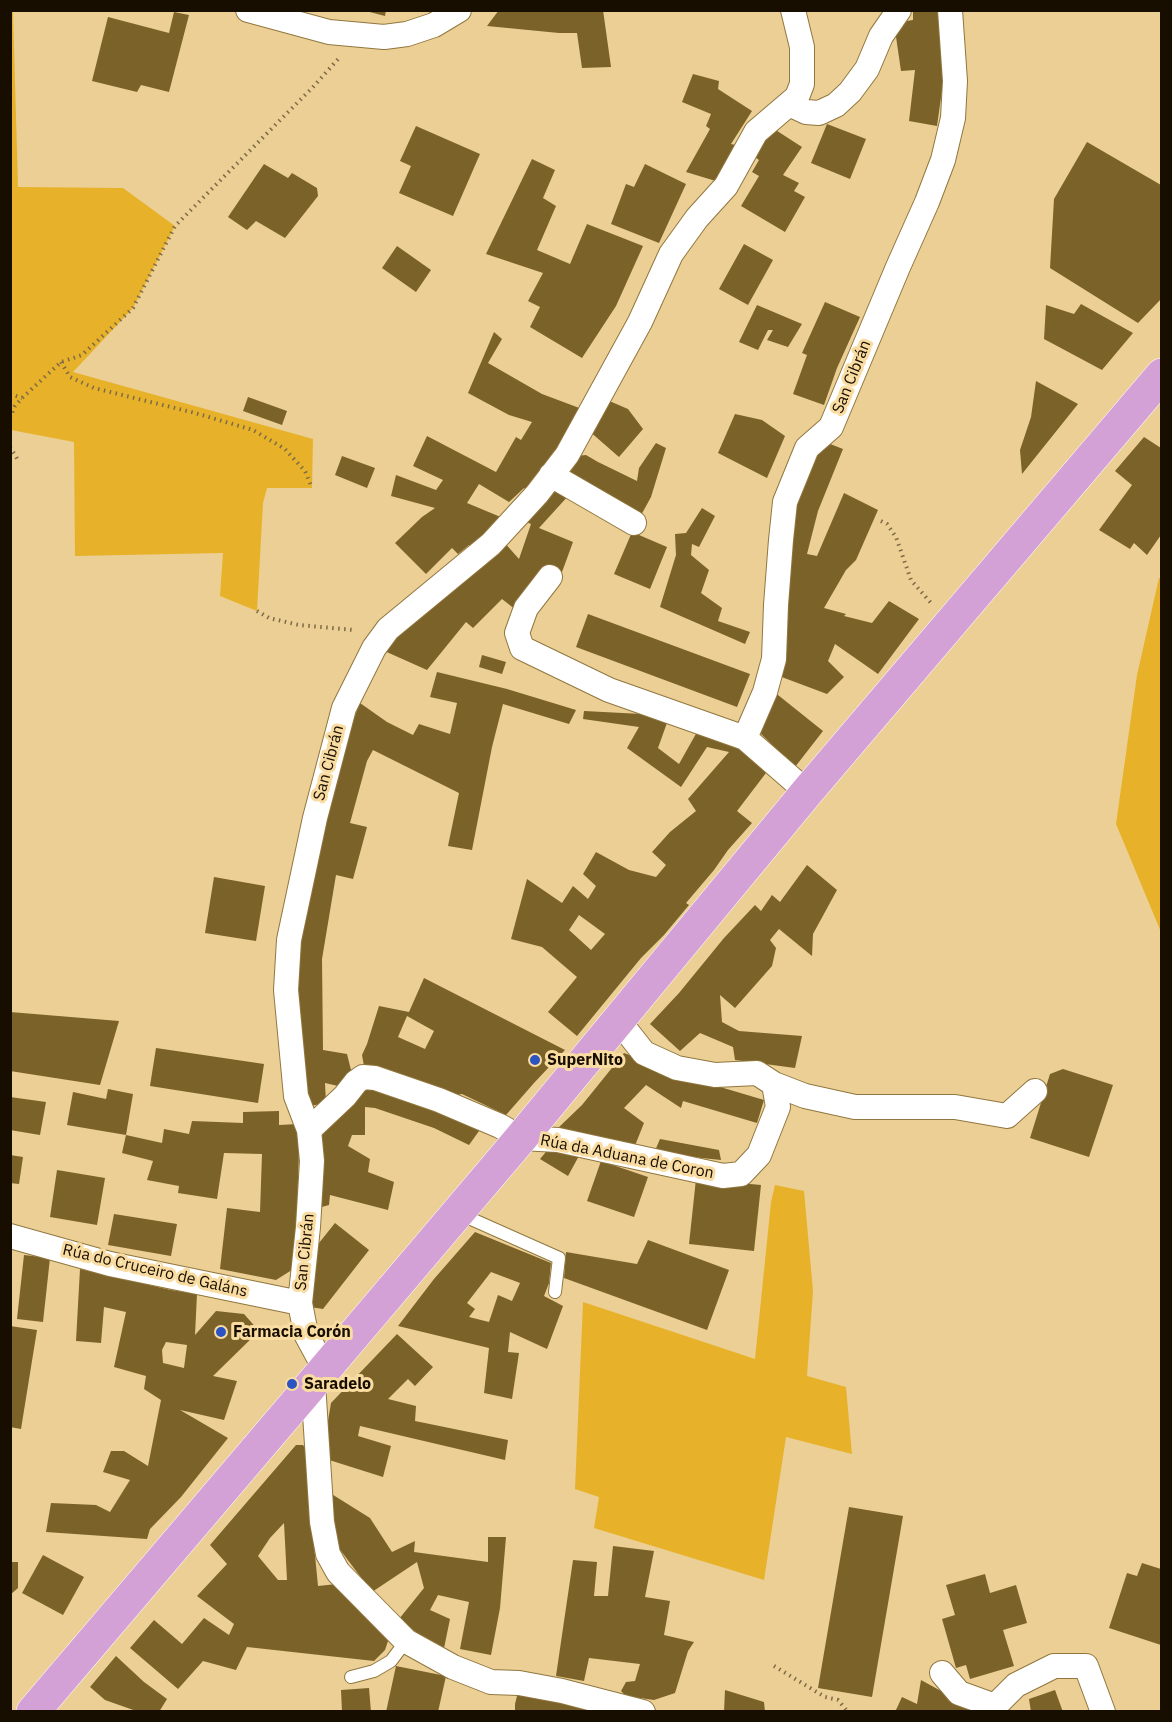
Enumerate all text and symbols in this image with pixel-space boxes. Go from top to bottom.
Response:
street label: San Cibrán [829,338,875,416]
street label: San Cibrán [310,723,348,803]
place label: SuperNito [547,1050,623,1070]
marker: SuperNito [528,1053,542,1067]
street label: Rúa da Aduana de Coron [539,1131,715,1183]
street label: San Cibrán [291,1213,319,1291]
street label: Rúa do Cruceiro de Galáns [61,1240,249,1302]
place label: Farmacia Corón [233,1322,351,1342]
marker: Farmacia Corón [214,1325,228,1339]
place label: Saradelo [304,1374,371,1394]
marker: Saradelo [285,1377,299,1391]

